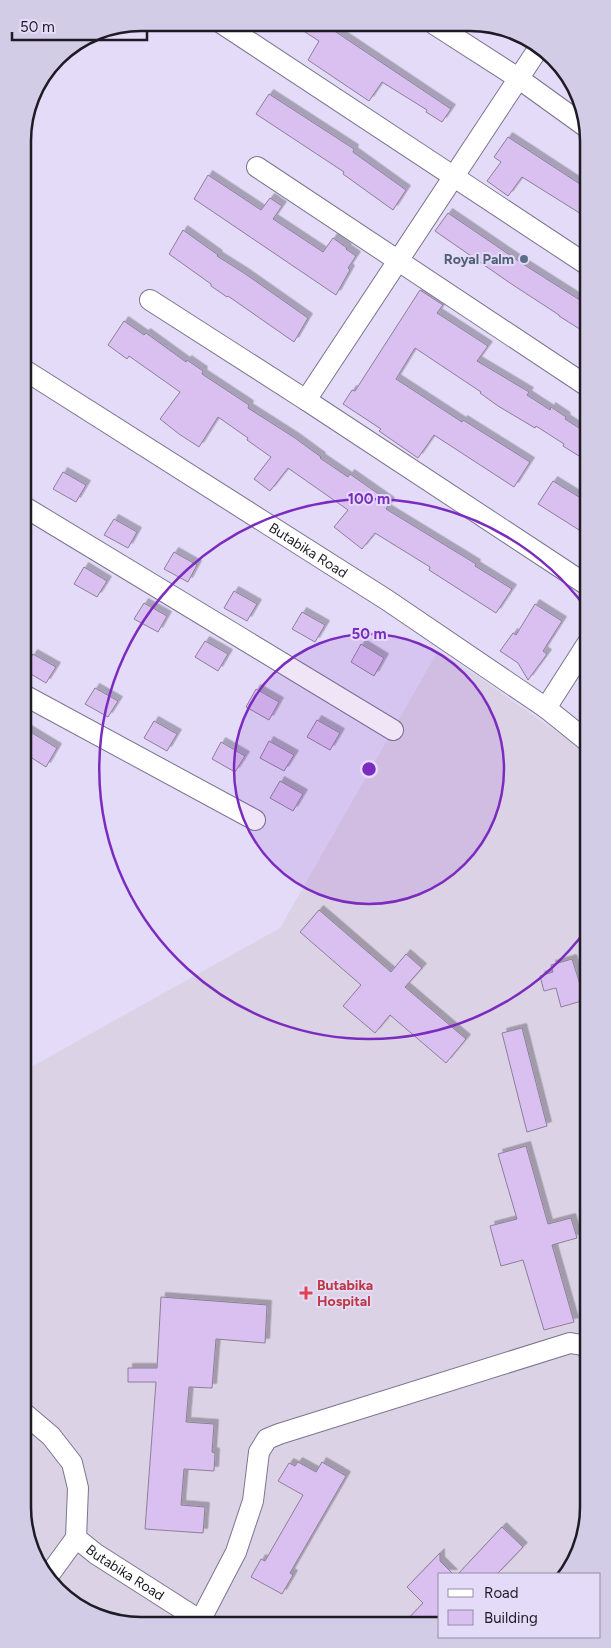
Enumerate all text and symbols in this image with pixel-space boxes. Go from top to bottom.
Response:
scale bar [12,10,148,42]
text: 50 m [20,18,55,36]
place label: Royal Palm [444,251,514,268]
marker: Royal Palm [518,253,530,265]
text: 100 m [348,490,390,508]
street label: Butabika Road [266,519,351,582]
text: 50 m [351,625,387,643]
centre of rings [360,760,378,778]
place label: Butabika Hospital [317,1277,373,1310]
marker: Butabika Hospital [299,1286,313,1300]
street label: Butabika Road [82,1541,167,1604]
legend [438,1573,601,1638]
text: Road [484,1584,519,1602]
text: Building [484,1609,538,1627]

